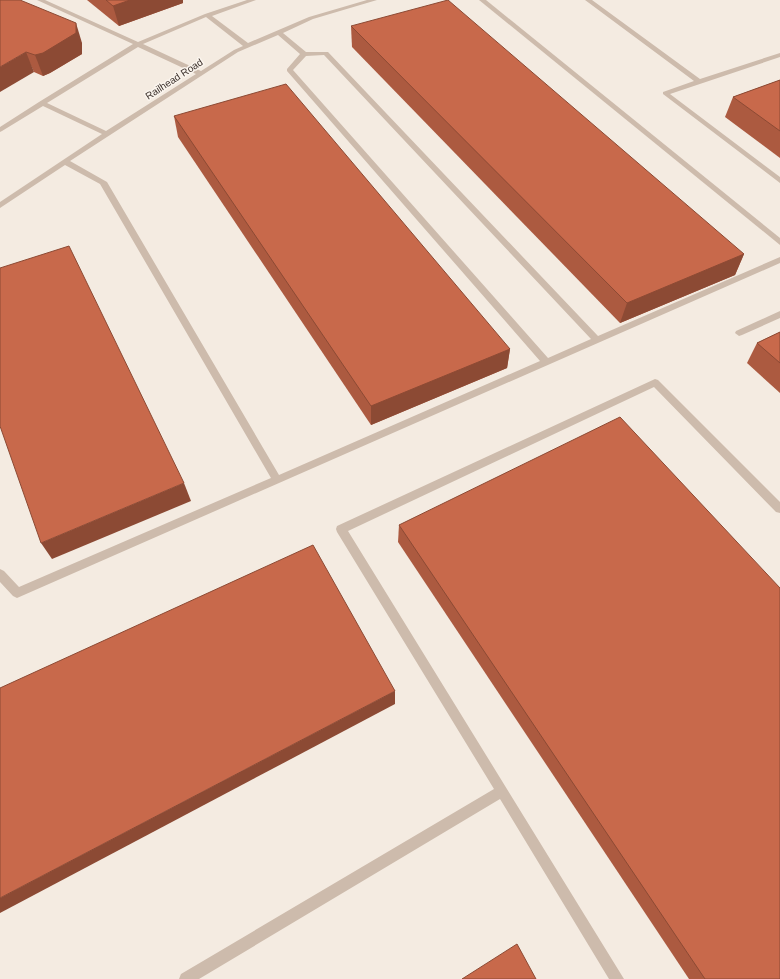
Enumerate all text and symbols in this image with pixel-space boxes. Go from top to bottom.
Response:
street label: Railhead Road [143,56,205,102]

